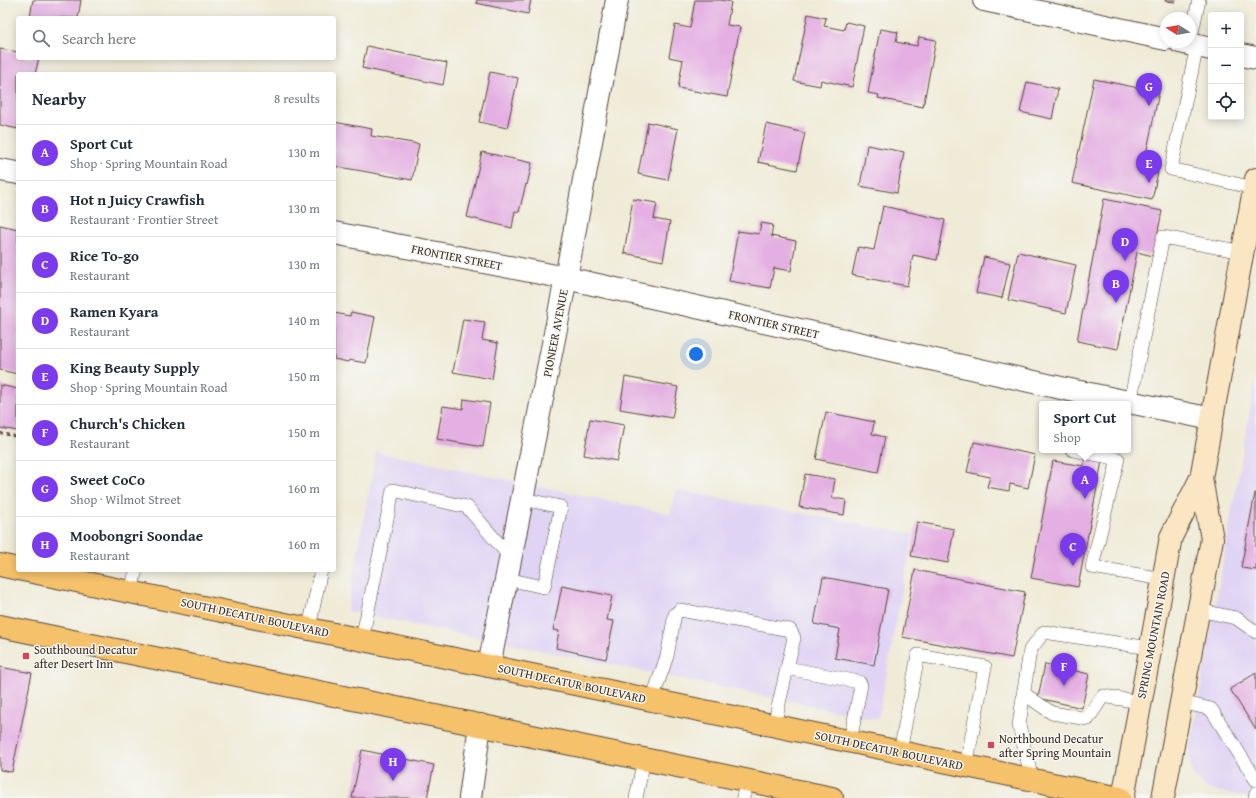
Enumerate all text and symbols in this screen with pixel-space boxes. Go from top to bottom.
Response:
north arrow [1160,12,1196,48]
map controls [1208,12,1244,120]
button: + [1208,12,1244,48]
search box [16,16,336,60]
icon: search [30,27,52,49]
text: Search here [62,28,136,49]
button: − [1208,48,1244,84]
pin: G [1136,73,1162,106]
button: locate [1208,84,1244,120]
text: Nearby [32,86,86,111]
text: 8 results [274,89,320,108]
text: Sport Cut [70,133,133,154]
text: A [41,143,49,162]
text: 130 m [288,143,320,162]
pin: E [1136,150,1162,183]
text: Shop · Spring Mountain Road [70,154,228,173]
text: Hot n Juicy Crawfish [70,189,205,210]
text: B [41,199,49,218]
text: 130 m [288,199,320,218]
text: Restaurant · Frontier Street [70,210,219,229]
pin: D [1112,228,1138,261]
street label: FRONTIER STREET [410,240,504,274]
text: Rice To-go [70,245,139,266]
text: C [41,255,49,274]
text: 130 m [288,255,320,274]
text: Restaurant [70,266,130,285]
pin: B [1103,270,1129,303]
street label: PIONEER AVENUE [538,288,572,378]
text: Ramen Kyara [70,301,158,322]
street label: FRONTIER STREET [727,305,821,343]
text: D [41,311,49,330]
text: 140 m [288,311,320,330]
text: Restaurant [70,322,130,341]
your location [686,344,706,364]
text: King Beauty Supply [70,357,200,378]
text: E [42,367,48,386]
text: 150 m [288,367,320,386]
text: Shop · Spring Mountain Road [70,378,228,397]
popup [1039,401,1131,453]
text: Sport Cut [1053,407,1117,428]
text: Church's Chicken [70,413,185,434]
text: F [42,423,48,442]
text: 150 m [288,423,320,442]
text: Shop [1053,428,1081,447]
text: Restaurant [70,434,130,453]
pin: A [1072,466,1098,499]
text: Sweet CoCo [70,469,145,490]
text: G [41,479,49,498]
text: 160 m [288,479,320,498]
text: Shop · Wilmot Street [70,490,181,509]
text: Moobongri Soondae [70,525,203,546]
pin: C [1060,533,1086,566]
text: H [40,535,50,554]
text: 160 m [288,535,320,554]
text: Restaurant [70,546,130,565]
street label: SPRING MOUNTAIN ROAD [1132,570,1174,700]
street label: SOUTH DECATUR BOULEVARD [179,593,331,641]
place label: Southbound Decatur after Desert Inn [34,641,138,672]
marker: Southbound Decatur after Desert Inn [21,651,31,661]
pin: F [1051,653,1077,686]
street label: SOUTH DECATUR BOULEVARD [496,659,648,707]
street label: SOUTH DECATUR BOULEVARD [813,726,965,774]
place label: Northbound Decatur after Spring Mountain [999,730,1111,761]
marker: Northbound Decatur after Spring Mountain [986,740,996,750]
pin: H [380,748,406,781]

